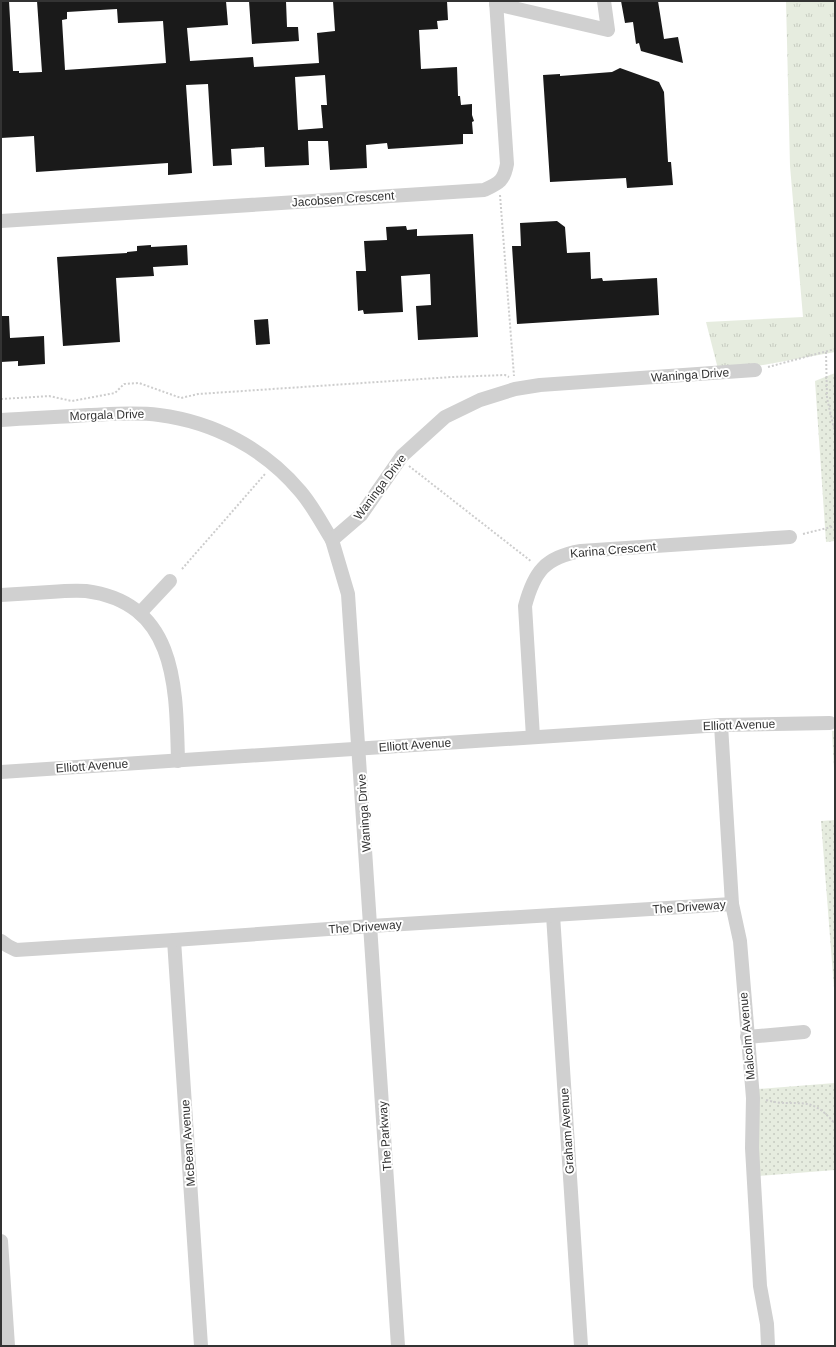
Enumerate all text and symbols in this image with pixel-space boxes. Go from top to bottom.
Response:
street label: Jacobsen Crescent [291,188,395,210]
street label: Waninga Drive [650,365,730,385]
street label: Morgala Drive [69,407,145,423]
street label: Waninga Drive [351,451,409,522]
street label: Karina Crescent [570,539,657,561]
street label: Elliott Avenue [703,717,776,733]
street label: Elliott Avenue [378,735,452,755]
street label: Elliott Avenue [55,756,129,776]
street label: Waninga Drive [354,773,374,853]
street label: The Driveway [652,897,726,917]
street label: The Driveway [328,917,402,937]
street label: Malcolm Avenue [736,991,758,1080]
street label: Graham Avenue [557,1087,577,1175]
street label: McBean Avenue [178,1099,198,1187]
street label: The Parkway [376,1101,394,1171]

